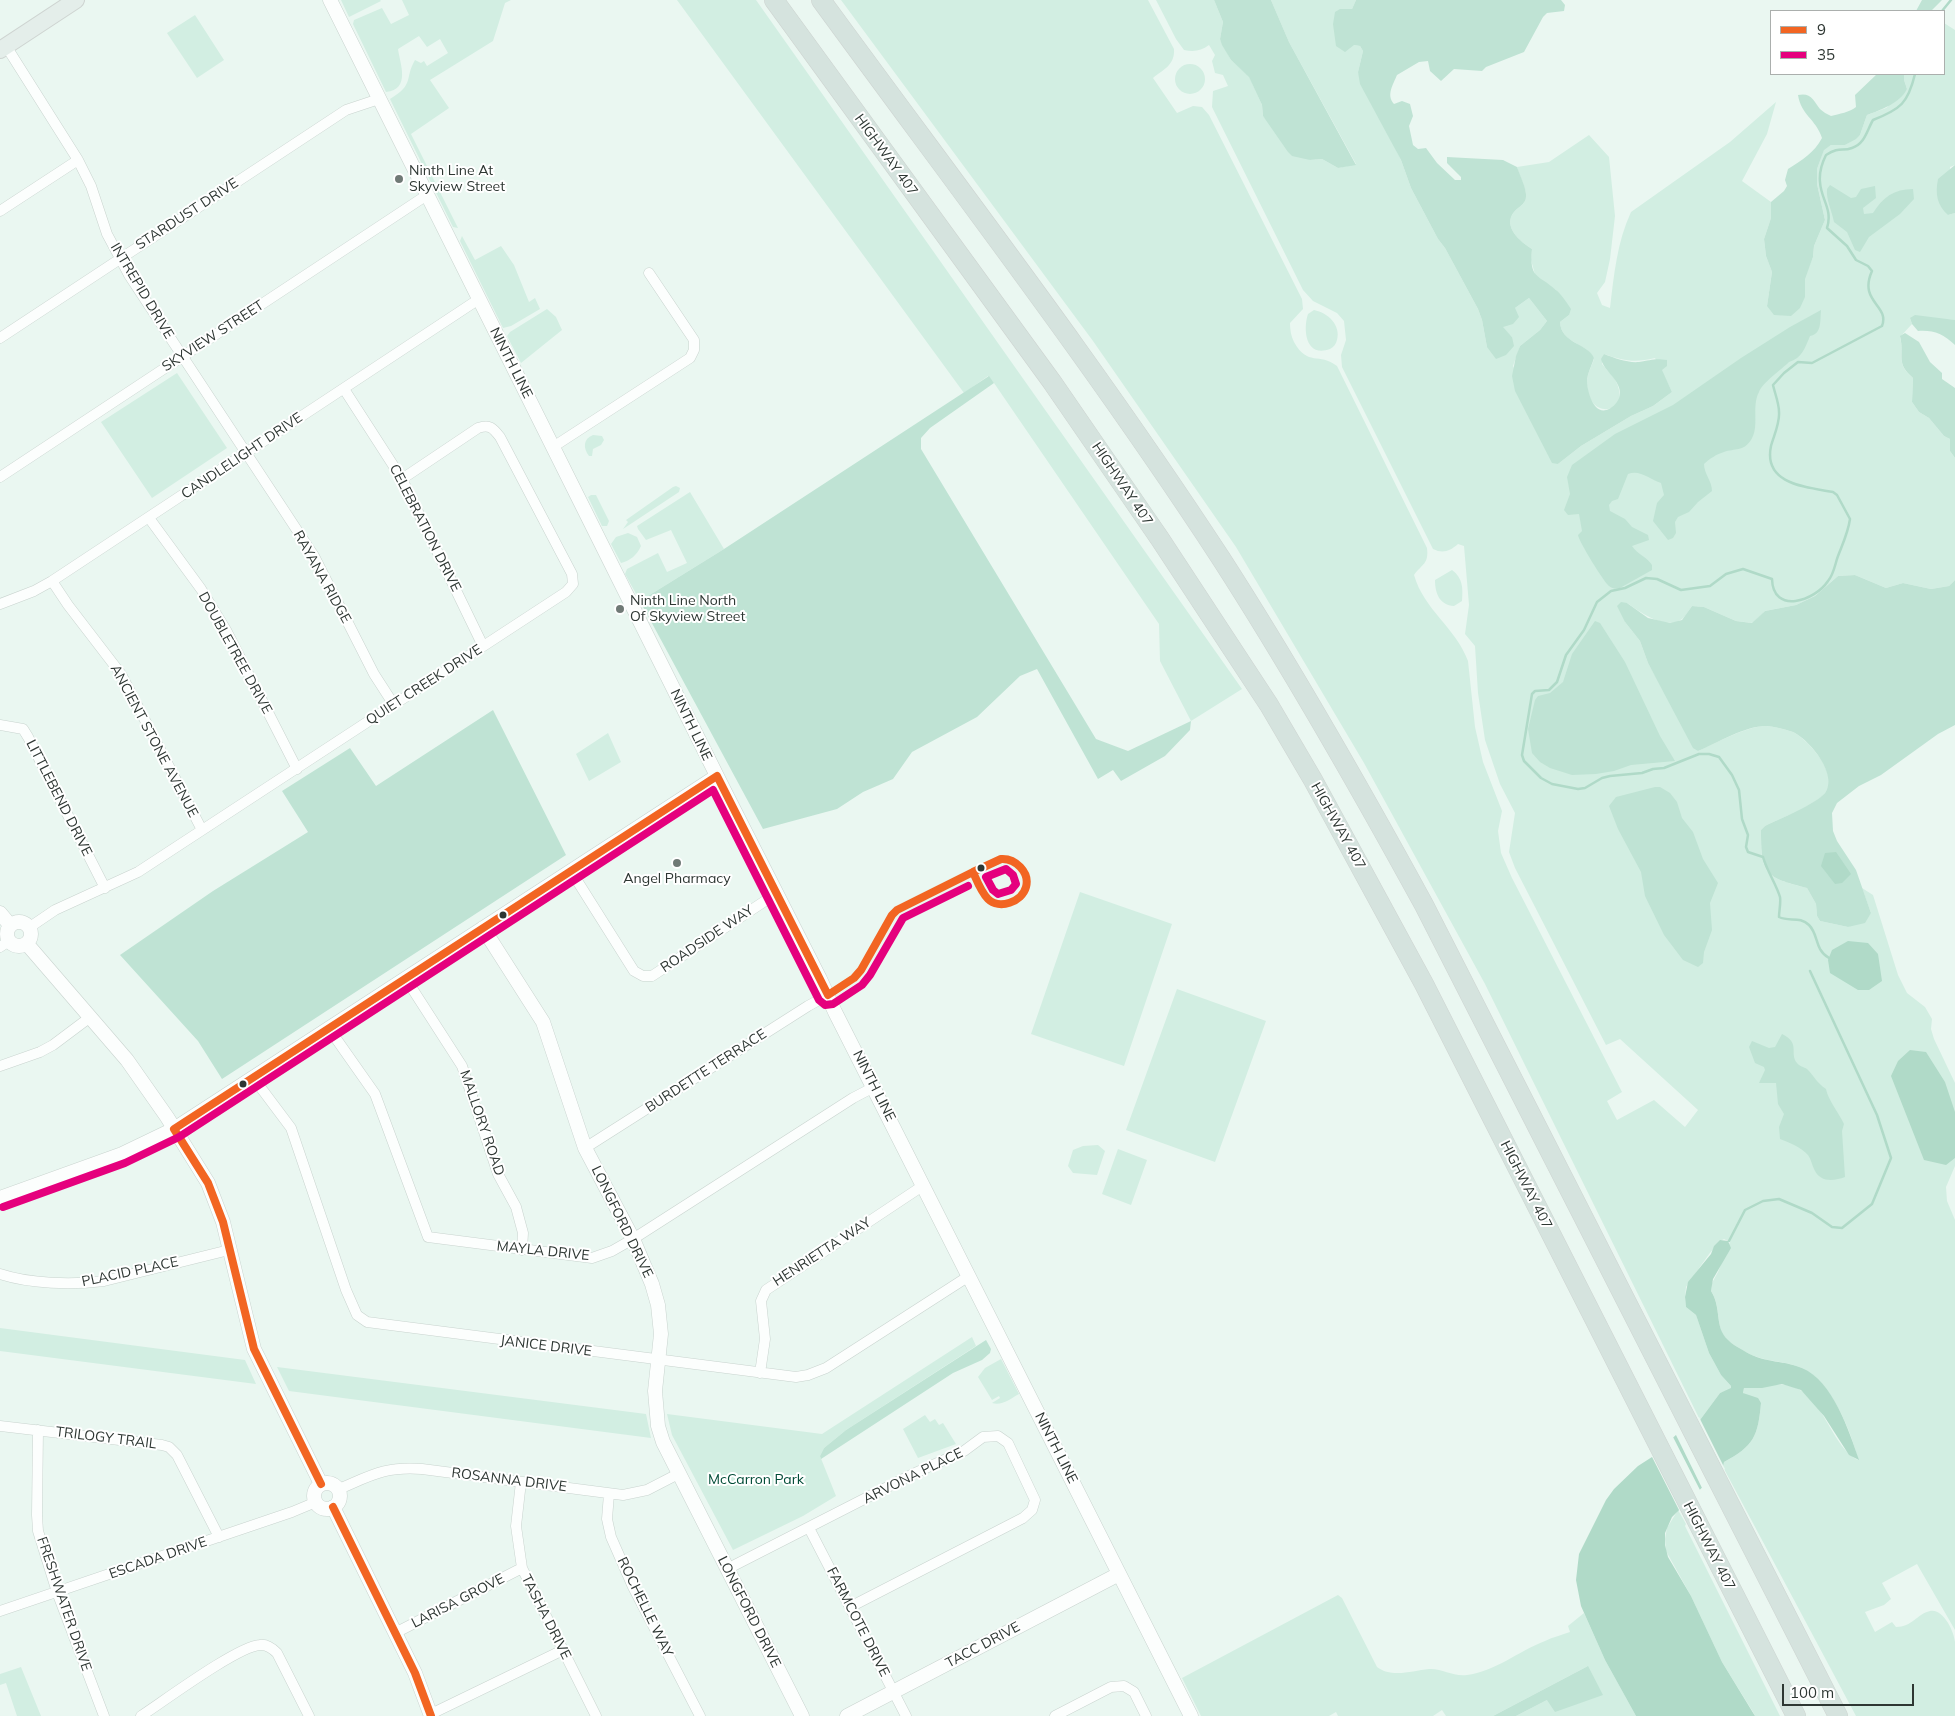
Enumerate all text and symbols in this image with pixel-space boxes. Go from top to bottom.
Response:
legend [1770,10,1945,75]
text: 9 [1817,20,1826,39]
text: 35 [1817,45,1835,64]
street label: HIGHWAY 407 [851,111,921,199]
place label: Ninth Line At Skyview Street [409,163,505,196]
marker: Ninth Line At Skyview Street [393,173,405,185]
street label: STARDUST DRIVE [133,175,241,253]
street label: INTREPID DRIVE [107,240,177,342]
street label: SKYVIEW STREET [159,297,267,375]
street label: NINTH LINE [486,325,536,401]
street label: CANDLELIGHT DRIVE [178,409,306,503]
street label: HIGHWAY 407 [1088,439,1156,529]
street label: CELEBRATION DRIVE [386,461,464,595]
street label: RAYANA RIDGE [290,528,354,626]
street label: DOUBLETREE DRIVE [195,589,275,717]
place label: Ninth Line North Of Skyview Street [630,593,745,626]
marker: Ninth Line North Of Skyview Street [614,603,626,615]
street label: QUIET CREEK DRIVE [363,641,485,729]
street label: ANCIENT STONE AVENUE [107,662,201,820]
street label: NINTH LINE [667,687,715,763]
street label: LITTLEBEND DRIVE [22,737,96,859]
street label: HIGHWAY 407 [1307,780,1369,872]
marker: Angel Pharmacy [671,857,683,869]
unlabelled marker [976,863,986,873]
place label: Angel Pharmacy [623,871,731,887]
street label: ROADSIDE WAY [657,902,757,976]
unlabelled marker [498,910,508,920]
street label: BURDETTE TERRACE [642,1026,770,1116]
street label: NINTH LINE [849,1048,899,1124]
street label: MALLORY ROAD [456,1068,508,1178]
unlabelled marker [238,1079,248,1089]
street label: HIGHWAY 407 [1497,1138,1555,1232]
street label: LONGFORD DRIVE [588,1163,656,1281]
street label: HENRIETTA WAY [770,1214,874,1290]
street label: MAYLA DRIVE [496,1238,590,1264]
street label: PLACID PLACE [80,1254,180,1290]
street label: JANICE DRIVE [499,1332,593,1360]
street label: NINTH LINE [1031,1410,1081,1486]
street label: TRILOGY TRAIL [55,1423,157,1453]
street label: ARVONA PLACE [860,1445,966,1507]
street label: ROSANNA DRIVE [450,1465,568,1495]
park label: McCarron Park [708,1472,804,1488]
street label: HIGHWAY 407 [1680,1499,1738,1593]
street label: ESCADA DRIVE [107,1533,209,1583]
street label: FRESHWATER DRIVE [33,1535,95,1673]
street label: ROCHELLE WAY [614,1554,676,1660]
street label: LONGFORD DRIVE [714,1554,784,1670]
street label: FARMCOTE DRIVE [823,1564,893,1680]
street label: LARISA GROVE [409,1570,507,1632]
street label: TASHA DRIVE [517,1572,575,1662]
street label: TACC DRIVE [943,1618,1023,1672]
scale bar [1785,1674,1918,1706]
text: 100 m [1790,1683,1834,1702]

